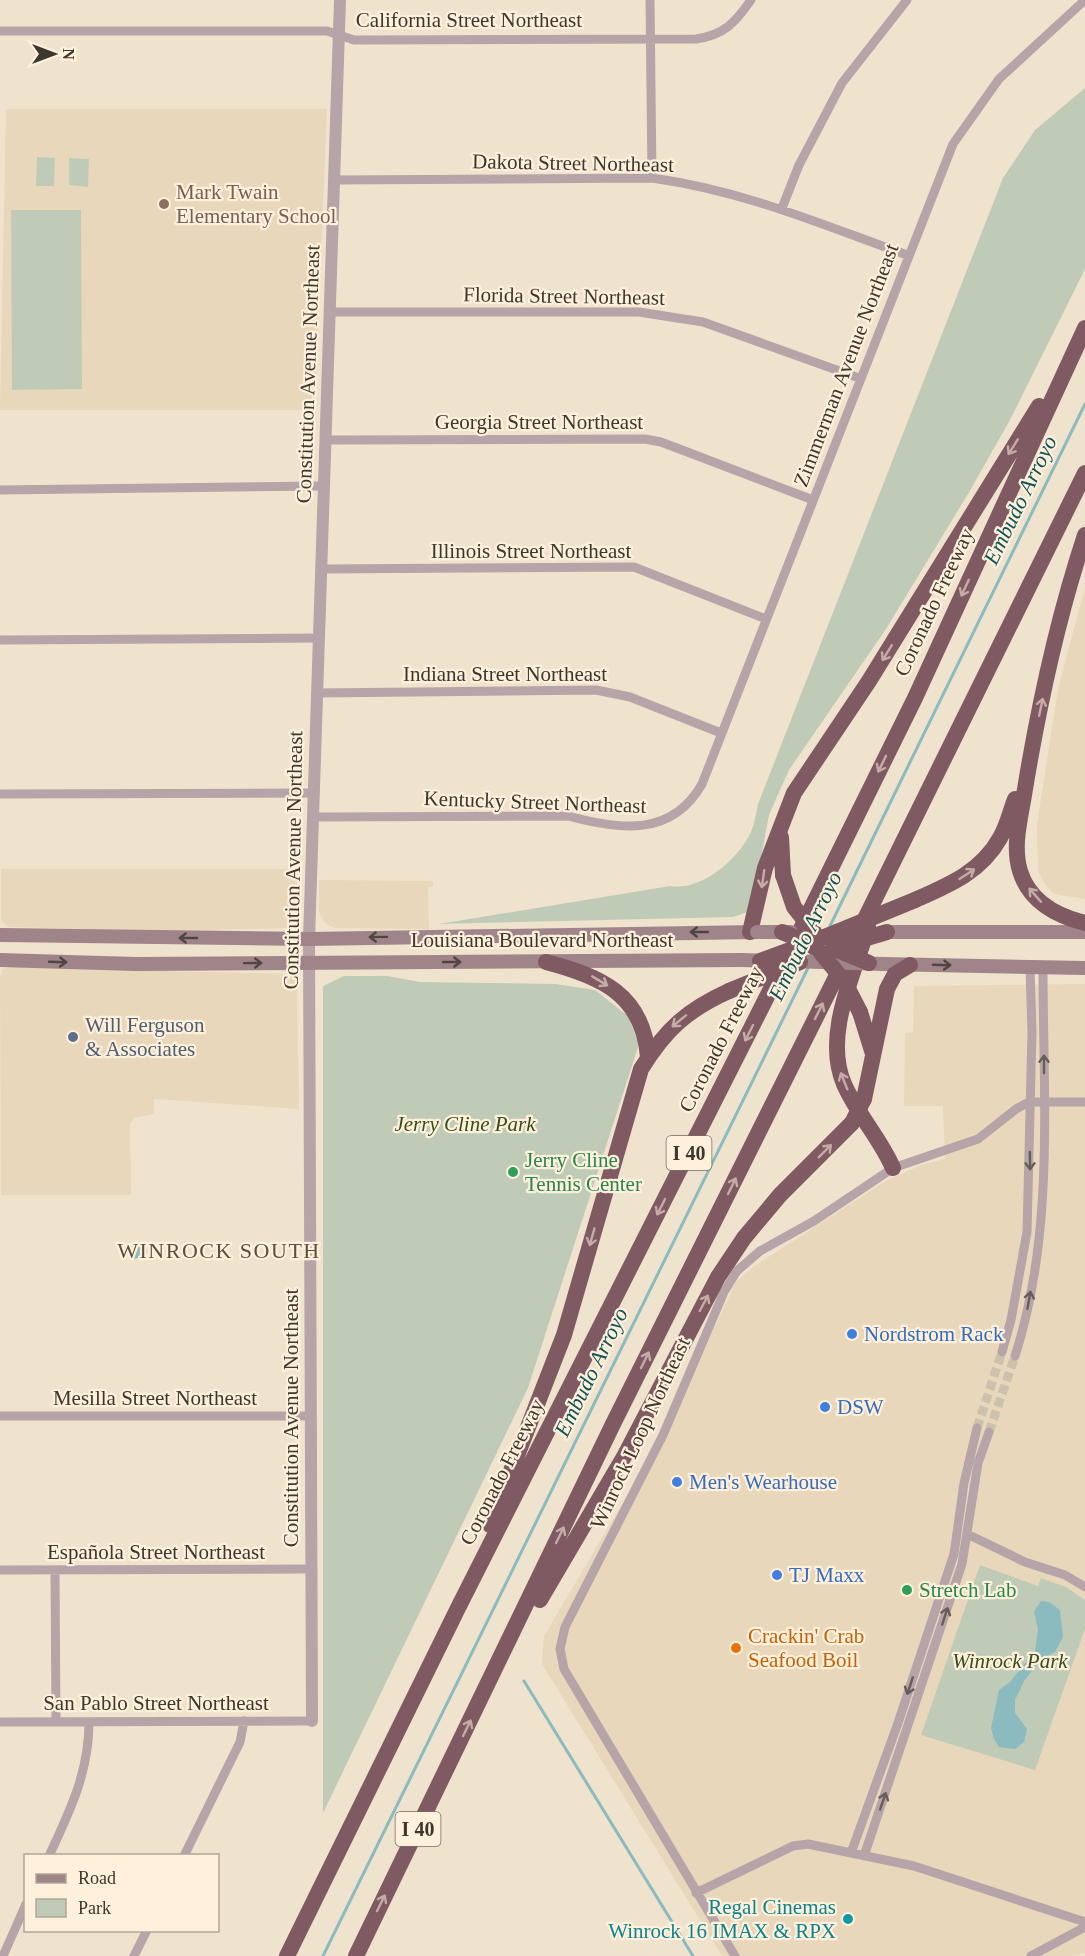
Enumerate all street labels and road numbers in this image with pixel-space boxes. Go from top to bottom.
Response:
street label: California Street Northeast [356,8,582,32]
street label: Dakota Street Northeast [472,149,674,177]
street label: Zimmerman Avenue Northeast [788,240,904,490]
street label: Constitution Avenue Northeast [291,244,325,504]
street label: Florida Street Northeast [463,282,665,310]
street label: Georgia Street Northeast [435,410,643,434]
street label: Coronado Freeway [889,524,979,680]
street label: Illinois Street Northeast [431,539,631,563]
street label: Indiana Street Northeast [403,662,607,686]
street label: Constitution Avenue Northeast [279,730,307,989]
street label: Kentucky Street Northeast [423,786,647,818]
street label: Louisiana Boulevard Northeast [411,928,673,952]
street label: Coronado Freeway [674,962,768,1116]
road number: I 40 [666,1136,712,1170]
street label: Constitution Avenue Northeast [279,1289,303,1547]
street label: Winrock Loop Northeast [585,1333,695,1533]
street label: Mesilla Street Northeast [53,1386,257,1410]
street label: Coronado Freeway [455,1395,549,1549]
street label: Española Street Northeast [47,1540,265,1564]
street label: San Pablo Street Northeast [43,1691,269,1715]
road number: I 40 [396,1812,440,1846]

